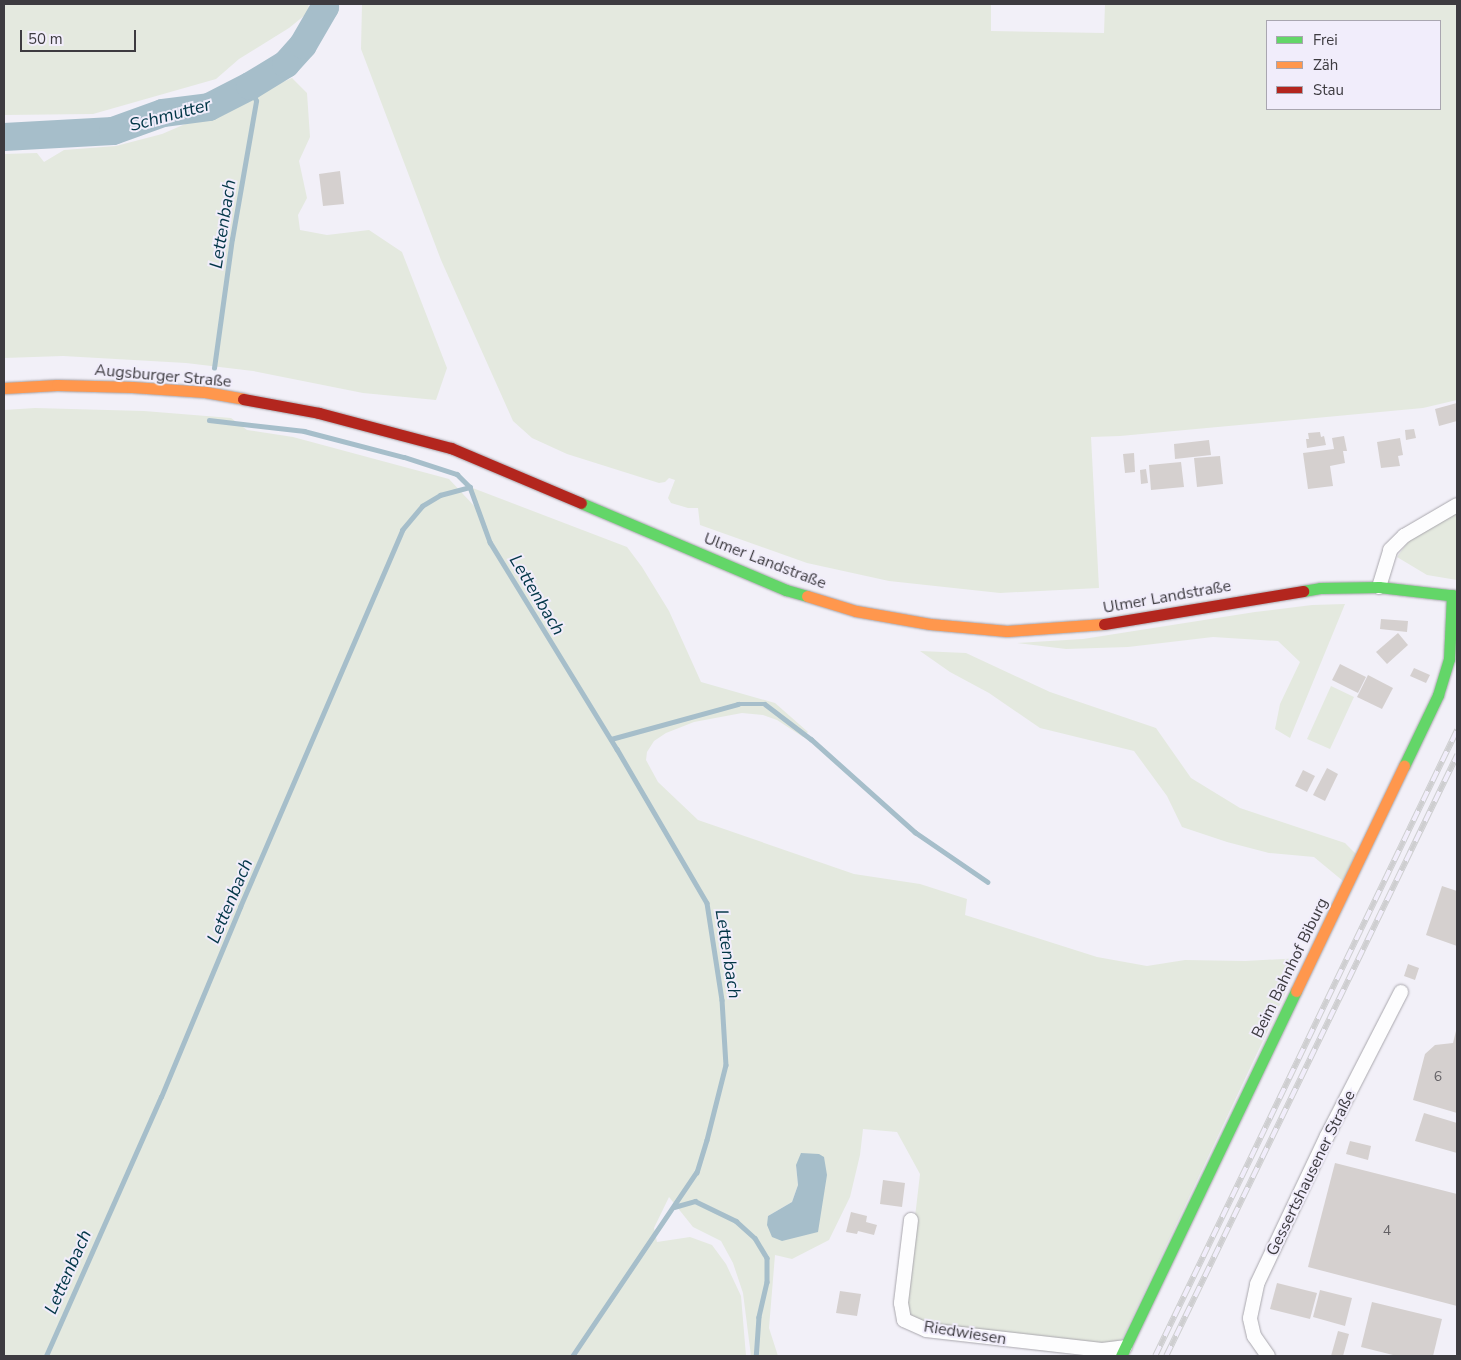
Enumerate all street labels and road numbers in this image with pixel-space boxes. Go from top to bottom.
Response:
street label: Augsburger Straße [94,360,232,392]
street label: Ulmer Landstraße [701,529,829,593]
street label: Ulmer Landstraße [1101,576,1233,618]
street label: Beim Bahnhof Biburg [1248,895,1332,1041]
street label: Gessertshausener Straße [1263,1087,1359,1259]
street label: Riedwiesen [922,1317,1008,1349]

